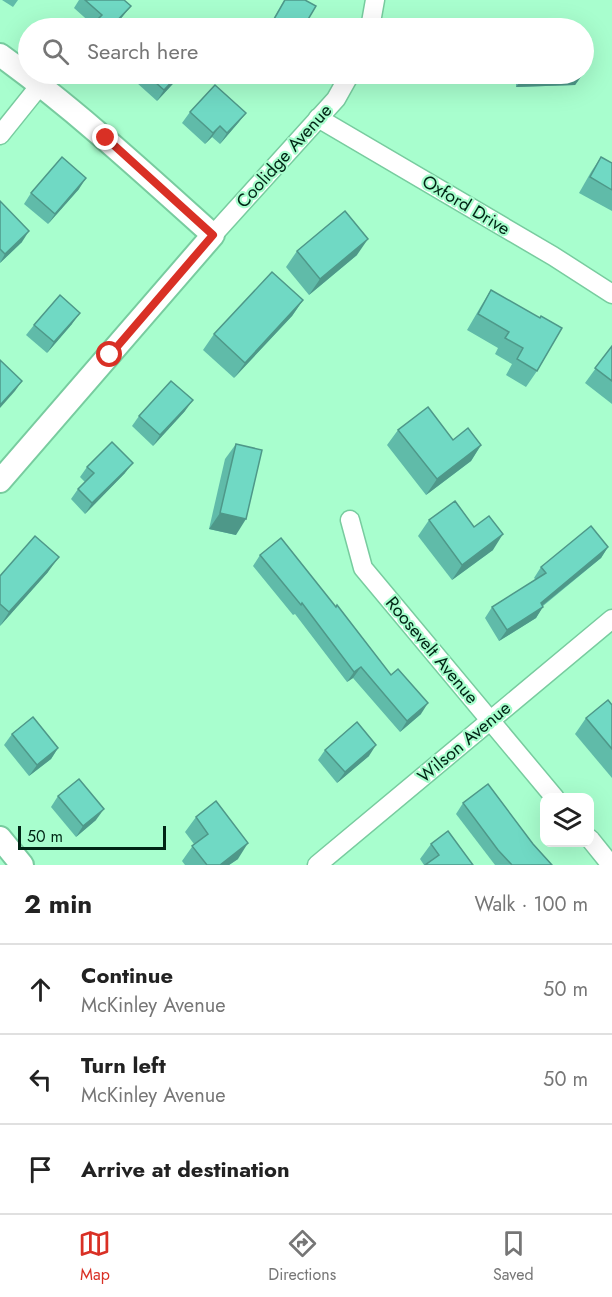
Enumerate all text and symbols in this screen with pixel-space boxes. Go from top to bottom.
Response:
search box [18,18,594,84]
icon: search [39,35,72,68]
text: Search here [87,35,198,67]
street label: Coolidge Avenue [230,98,338,214]
route end [92,124,118,150]
street label: Oxford Drive [417,168,515,242]
route start [96,341,122,367]
street label: Roosevelt Avenue [379,591,485,709]
street label: Wilson Avenue [412,695,516,789]
map controls [540,793,594,847]
button: layers [540,793,594,847]
scale bar [18,823,166,850]
text: 50 m [27,825,63,848]
text: 2 min [24,885,92,923]
text: Walk · 100 m [475,890,588,919]
text: Continue [81,959,173,991]
icon: ahead [24,973,57,1006]
text: 50 m [543,975,588,1004]
text: McKinley Avenue [81,991,225,1020]
text: Turn left [81,1049,166,1081]
icon: left [24,1063,57,1096]
text: 50 m [543,1065,588,1094]
text: McKinley Avenue [81,1081,225,1110]
icon: arrive [24,1153,57,1186]
text: Arrive at destination [81,1153,290,1185]
tab: Map [78,1227,111,1286]
tab: Directions [268,1227,336,1286]
tab: Saved [493,1227,534,1286]

